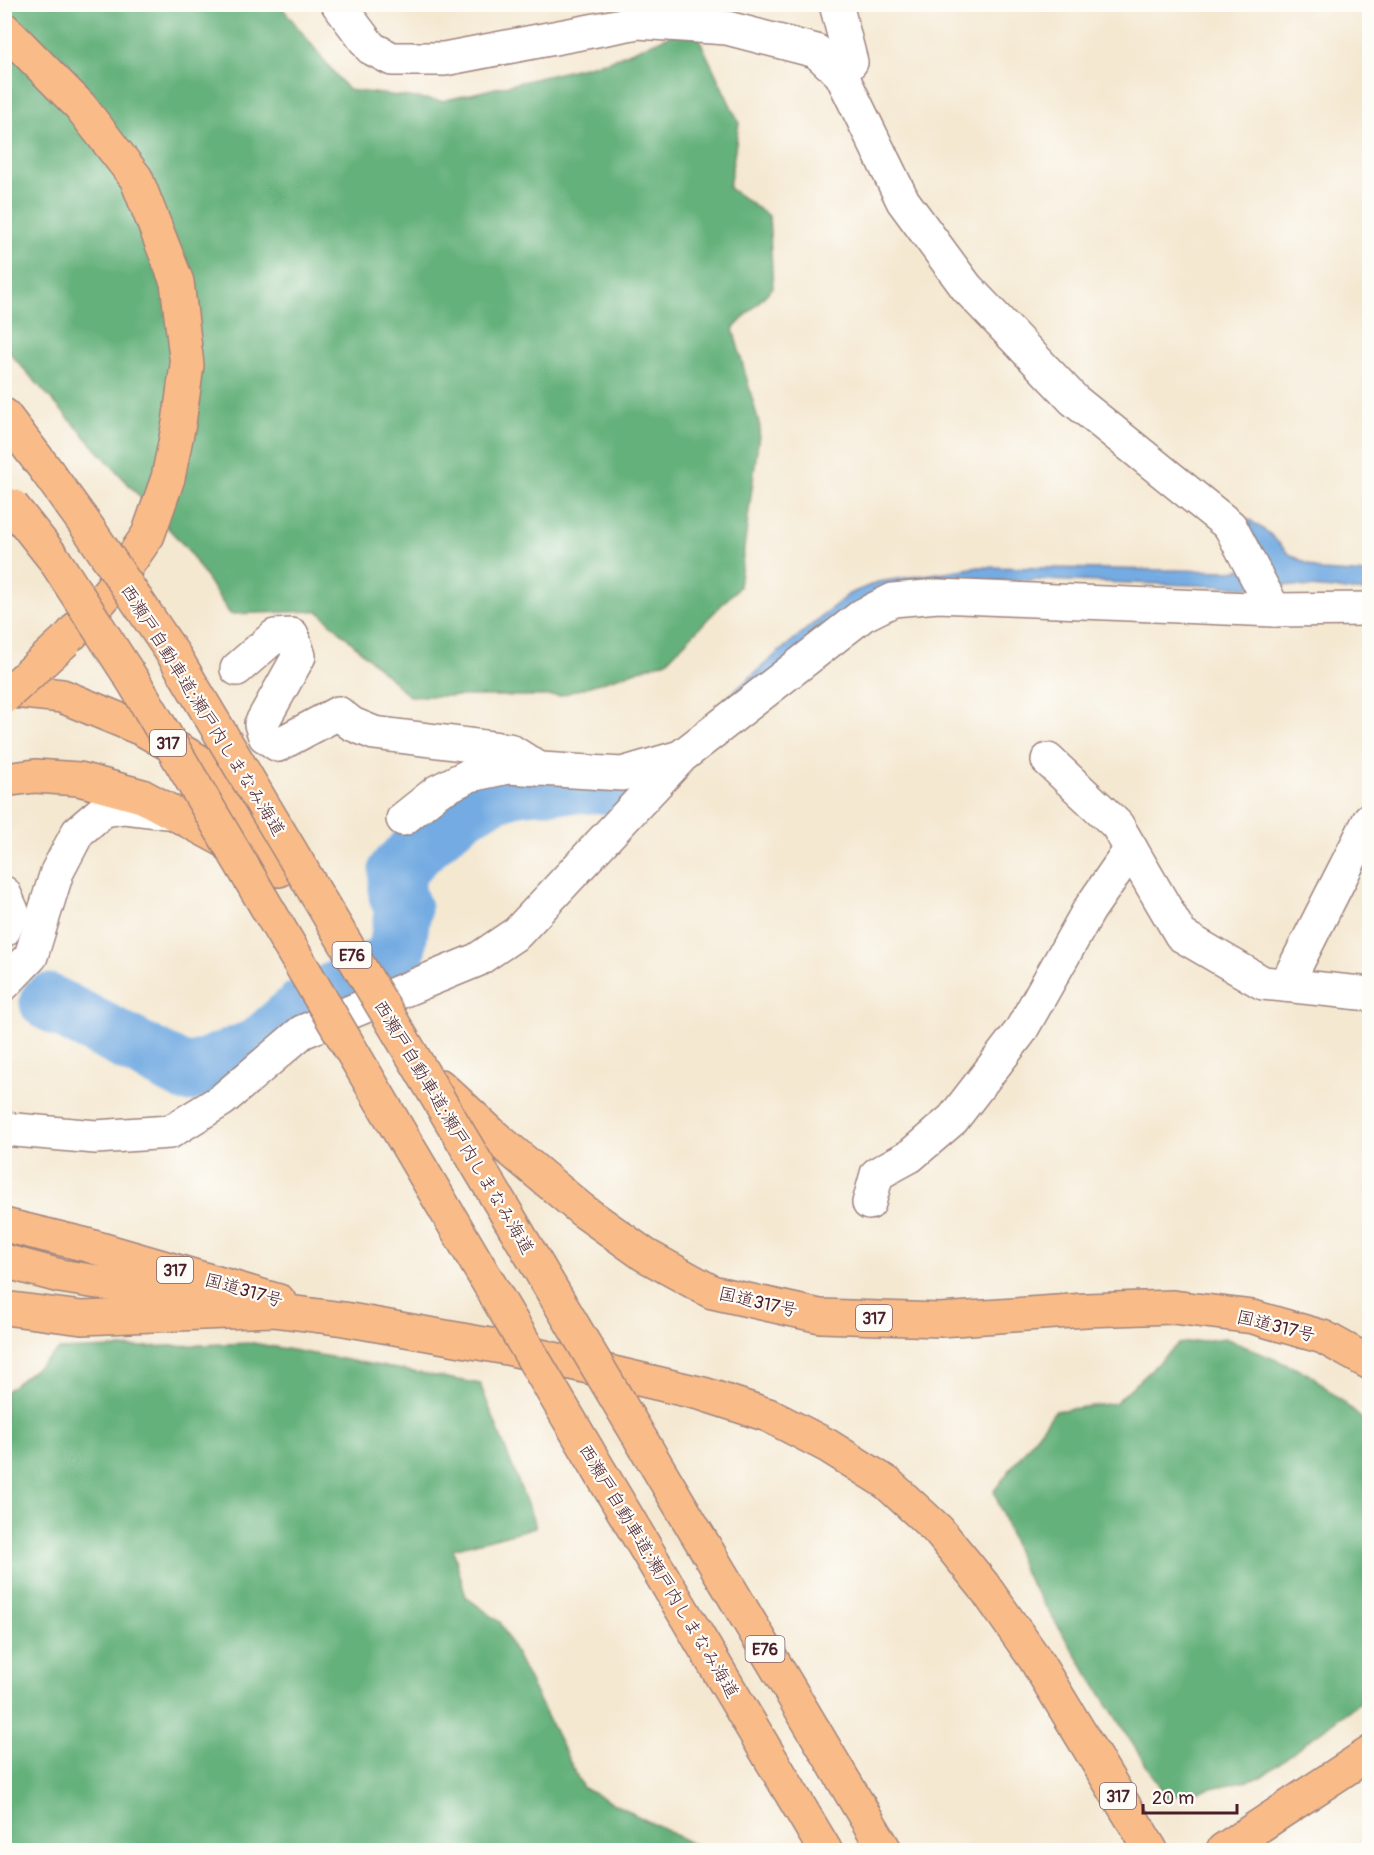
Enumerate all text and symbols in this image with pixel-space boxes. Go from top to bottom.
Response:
street label: 西瀬戸自動車道;瀬戸内しまなみ海道 [115,580,290,841]
road number: 317 [150,730,186,756]
road number: E76 [332,942,372,968]
street label: 西瀬戸自動車道;瀬戸内しまなみ海道 [368,996,539,1259]
road number: 317 [157,1257,193,1283]
street label: 国道317号 [202,1268,286,1313]
street label: 国道317号 [716,1282,800,1323]
road number: 317 [856,1305,892,1331]
street label: 国道317号 [1234,1306,1318,1347]
street label: 西瀬戸自動車道;瀬戸内しまなみ海道 [573,1440,744,1703]
road number: E76 [746,1636,784,1662]
scale bar [1143,1777,1238,1815]
road number: 317 [1100,1783,1136,1809]
text: 20 m [1152,1787,1194,1810]

